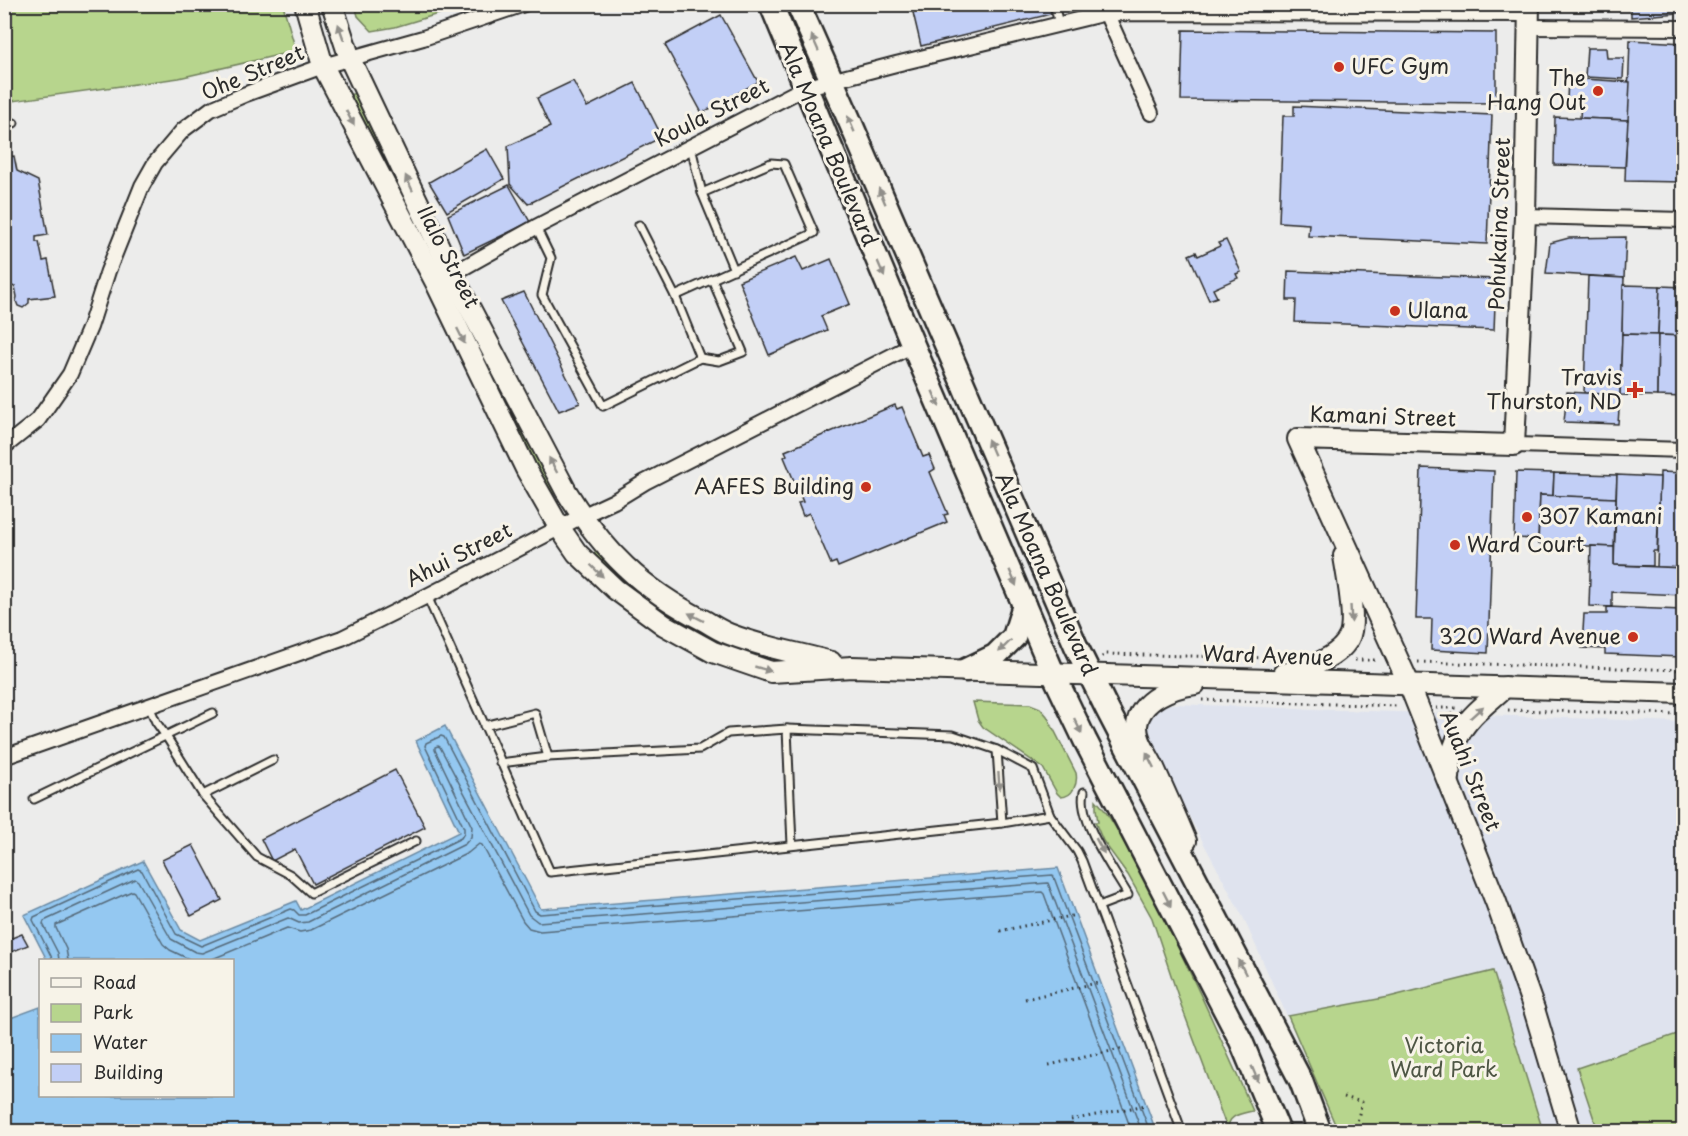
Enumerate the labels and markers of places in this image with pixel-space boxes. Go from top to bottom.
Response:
place label: UFC Gym [1351,49,1449,81]
marker: UFC Gym [1332,60,1346,74]
place label: The Hang Out [1487,61,1586,117]
marker: The Hang Out [1591,84,1605,98]
place label: Ulana [1407,293,1468,325]
marker: Ulana [1388,304,1402,318]
place label: Travis Thurston, ND [1486,360,1622,416]
marker: Travis Thurston, ND [1626,381,1644,399]
place label: AAFES Building [694,469,854,501]
marker: AAFES Building [859,480,873,494]
place label: 307 Kamani [1539,499,1663,531]
marker: 307 Kamani [1520,510,1534,524]
place label: Ward Court [1467,527,1584,559]
marker: Ward Court [1448,538,1462,552]
place label: 320 Ward Avenue [1439,619,1621,651]
marker: 320 Ward Avenue [1626,630,1640,644]

